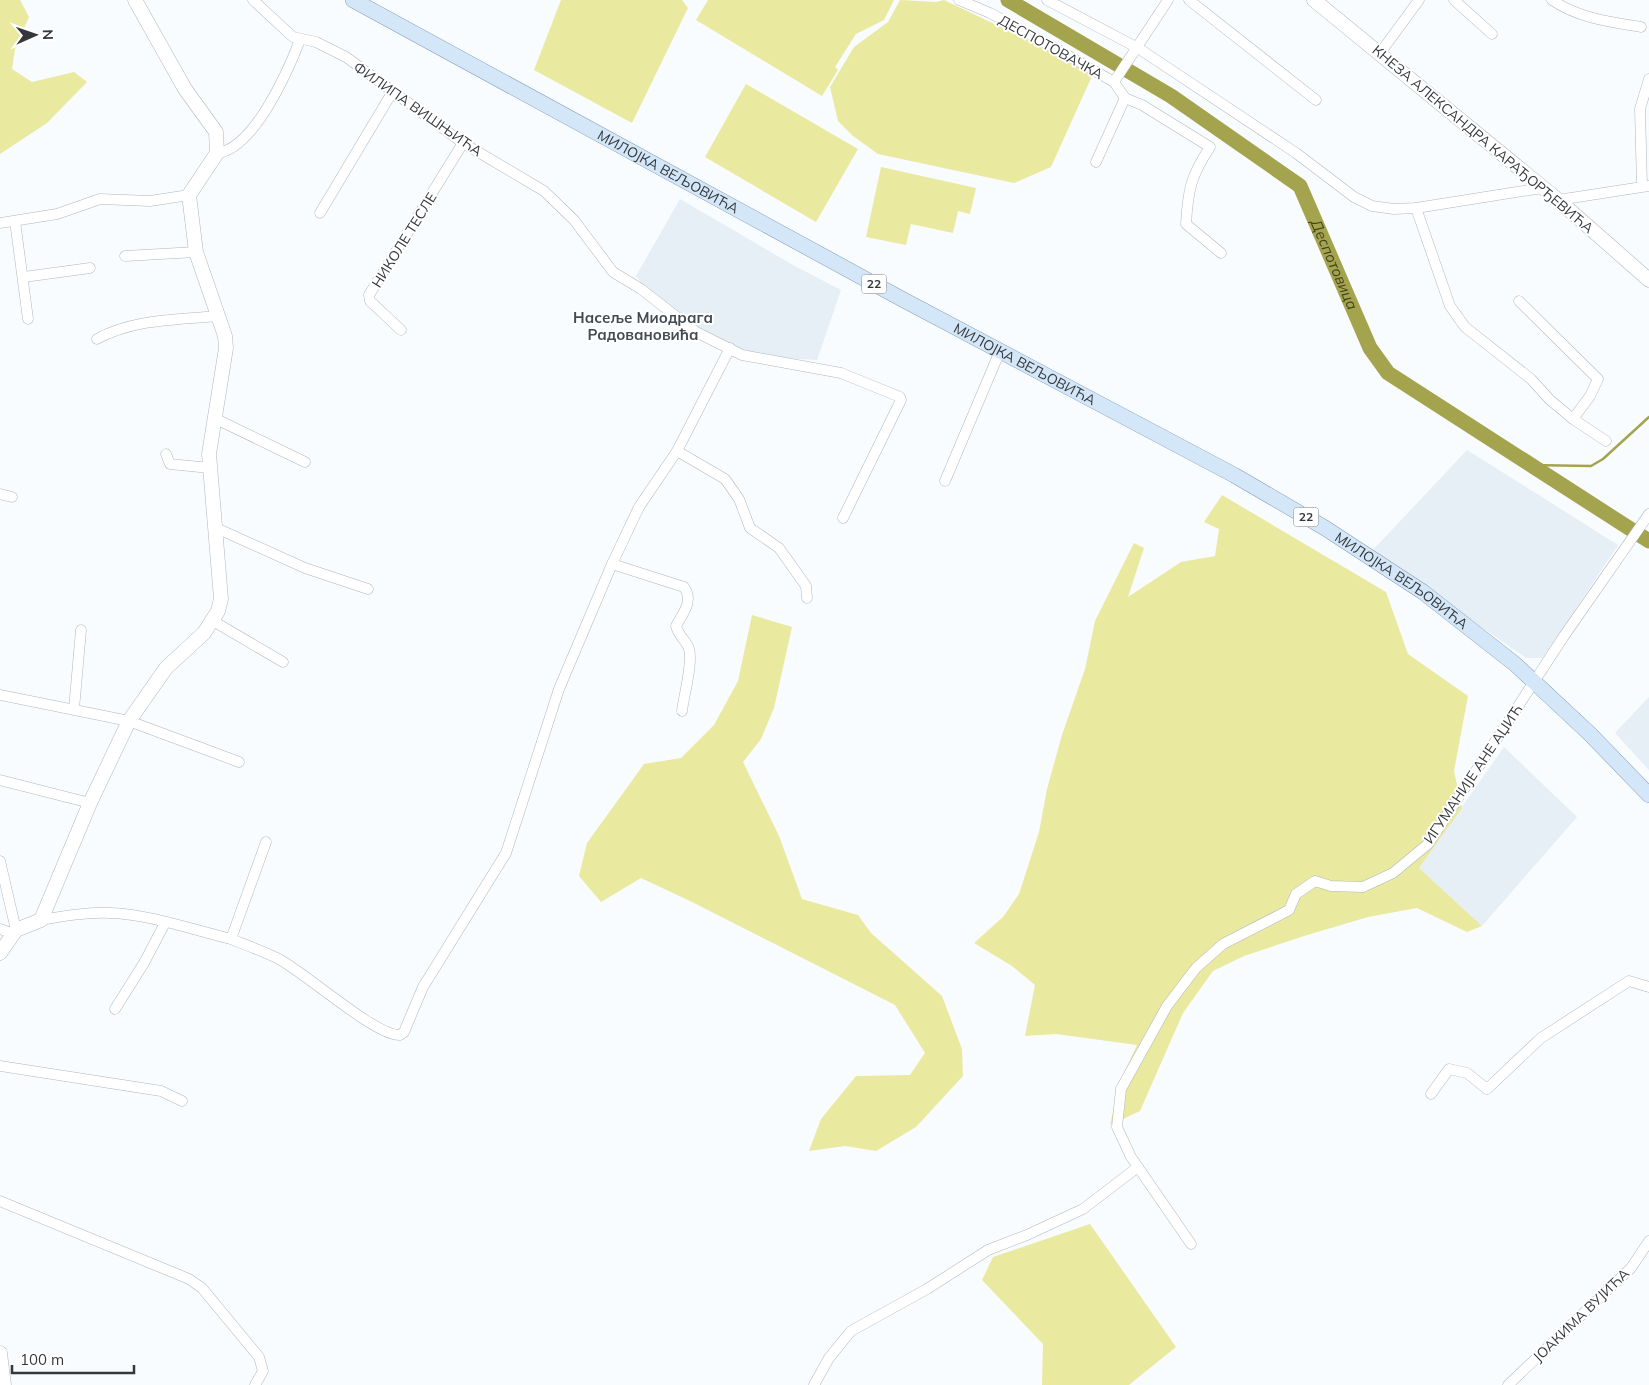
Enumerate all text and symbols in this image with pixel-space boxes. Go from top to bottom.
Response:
north arrow [10,10,60,60]
street label: ДЕСПОТОВАЧКА [996,11,1107,83]
text: N [39,29,57,40]
street label: КНЕЗА АЛЕКСАНДРА КАРАЂОРЂЕВИЋА [1369,41,1598,237]
street label: ФИЛИПА ВИШЊИЋА [350,58,486,161]
street label: МИЛОЈКА ВЕЉОВИЋА [594,126,743,218]
street label: НИКОЛЕ ТЕСЛЕ [368,189,440,291]
water label: Деспотовица [1306,215,1362,312]
road number: 22 [862,274,886,294]
district label: Насеље Миодрага Радовановића [573,308,713,344]
street label: МИЛОЈКА ВЕЉОВИЋА [951,319,1099,409]
road number: 22 [1294,508,1318,526]
street label: МИЛОЈКА ВЕЉОВИЋА [1331,528,1472,633]
street label: ИГУМАНИЈЕ АНЕ АЏИЋ [1420,701,1526,847]
street label: ЈОАКИМА ВУЈИЋА [1529,1264,1633,1366]
scale bar [12,1342,135,1374]
text: 100 m [20,1350,64,1369]

